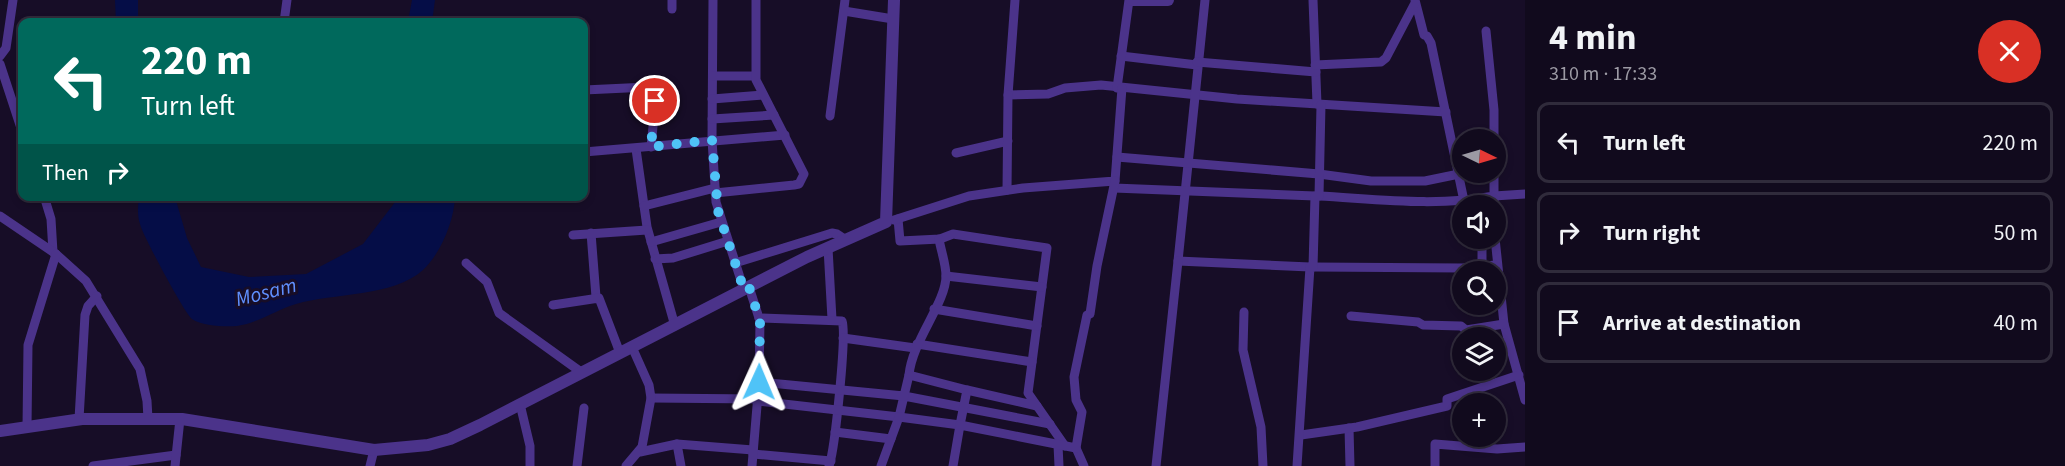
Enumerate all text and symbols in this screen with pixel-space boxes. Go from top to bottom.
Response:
text: 4 min [1549,12,1637,63]
button: close [1978,20,2041,83]
text: 220 m [141,31,252,91]
icon: left [42,42,120,120]
text: 310 m · 17:33 [1549,60,1657,88]
pin [629,75,680,126]
icon: arrive [638,84,671,117]
text: Turn left [141,87,235,126]
icon: left [1552,126,1585,159]
text: Turn left [1603,127,1685,159]
text: 220 m [1983,127,2038,159]
north arrow [1452,129,1506,183]
map controls [1452,129,1506,447]
icon: right [101,156,134,189]
text: Then [42,157,89,189]
button: sound [1452,195,1506,249]
icon: right [1552,216,1585,249]
text: Turn right [1603,217,1700,249]
text: 50 m [1993,217,2038,249]
button: search [1452,261,1506,315]
water label: Mosam [232,270,300,314]
icon: arrive [1552,306,1585,339]
text: Arrive at destination [1603,307,1801,339]
text: 40 m [1993,307,2038,339]
button: layers [1452,327,1506,381]
position arrow [727,350,791,414]
button: + [1452,393,1506,447]

